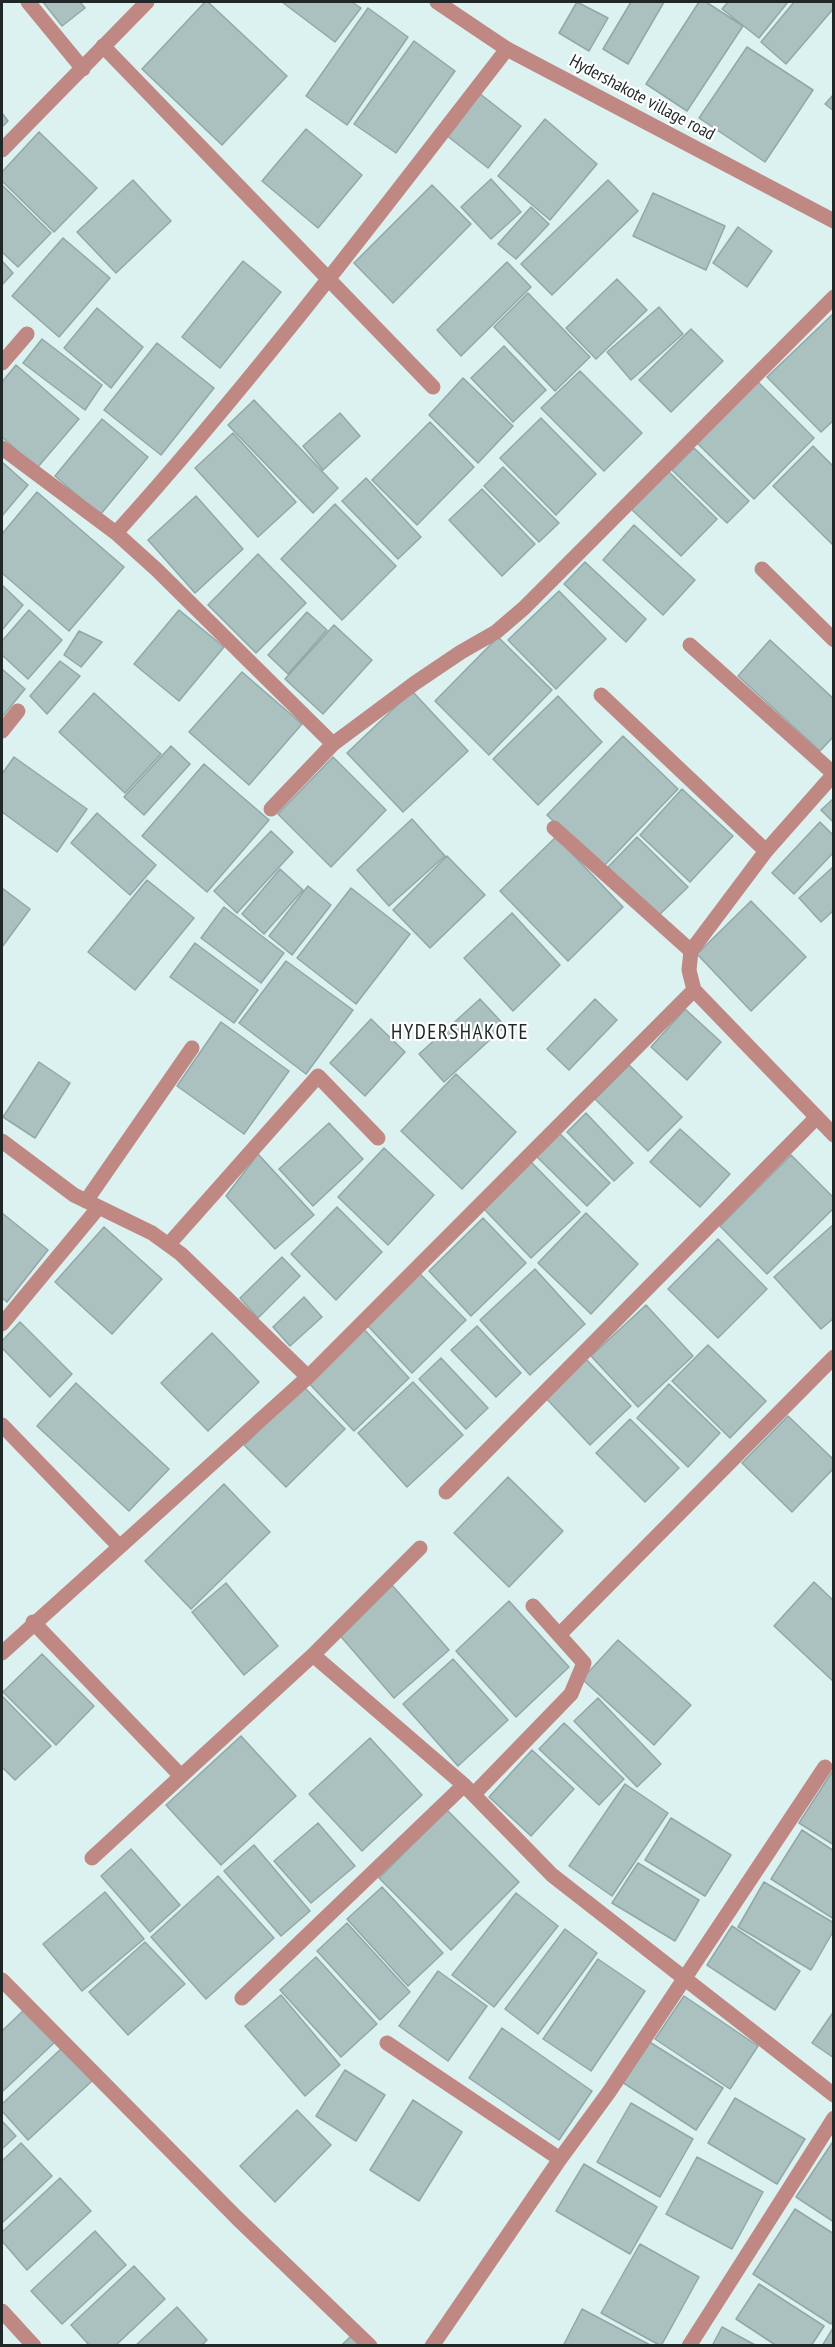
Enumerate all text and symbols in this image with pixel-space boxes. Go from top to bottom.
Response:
street label: Hydershakote village road [566,51,718,145]
district label: HYDERSHAKOTE [391,1020,529,1046]

